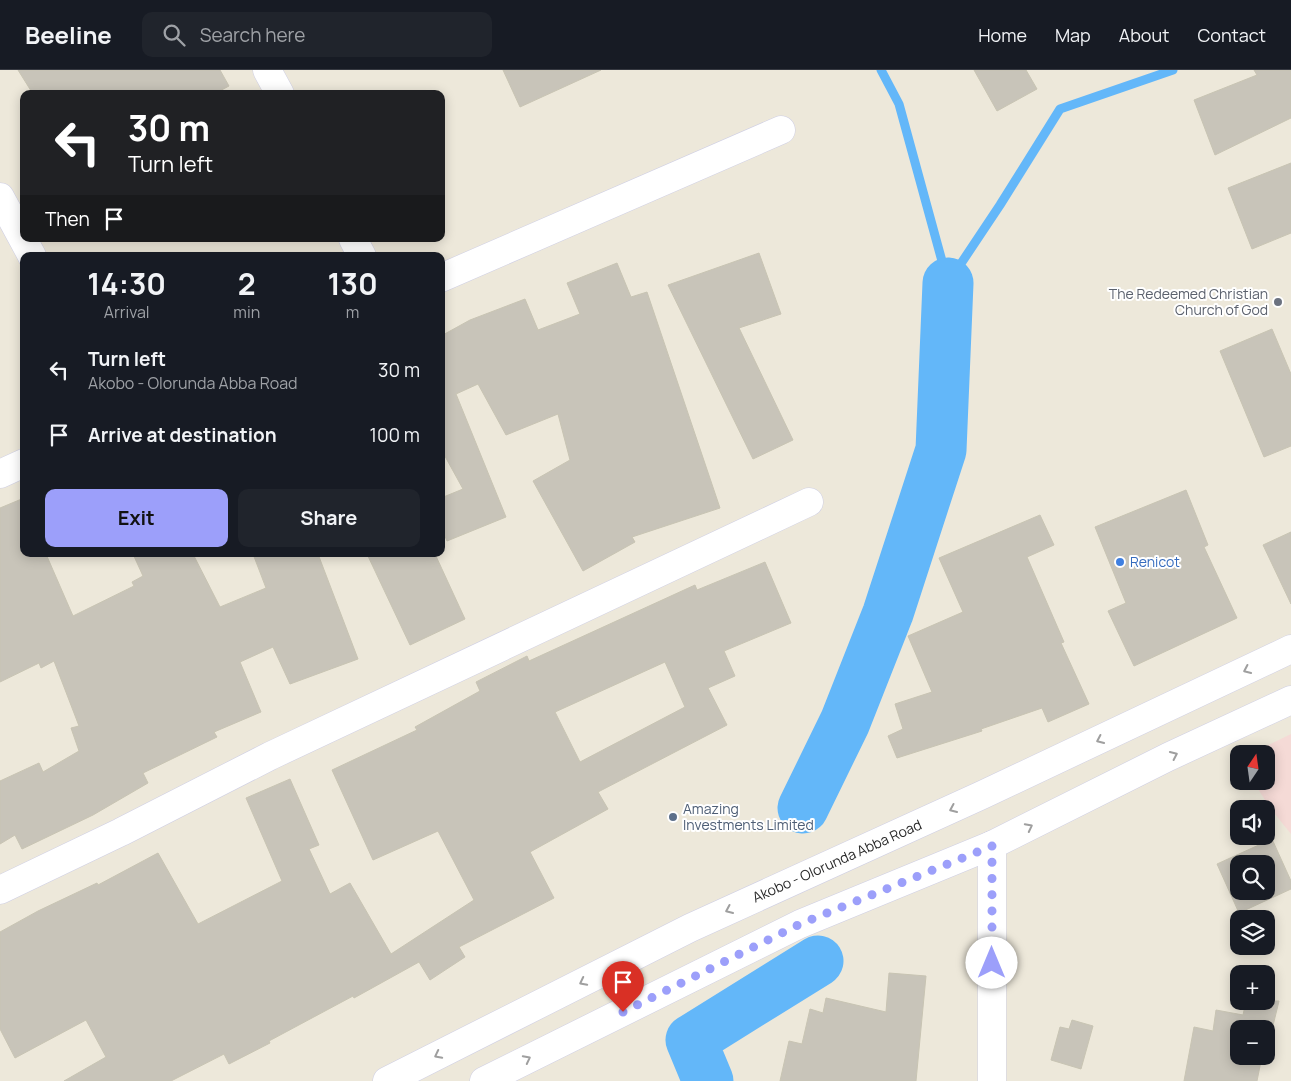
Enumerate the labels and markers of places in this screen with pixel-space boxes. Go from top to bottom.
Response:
place label: The Redeemed Christian Church of God [1109,284,1268,319]
marker: The Redeemed Christian Church of God [1272,296,1284,308]
place label: Renicot [1130,552,1180,571]
marker: Renicot [1114,556,1126,568]
place label: Amazing Investments Limited [683,799,814,834]
marker: Amazing Investments Limited [667,811,679,823]
pin [602,961,644,1012]

